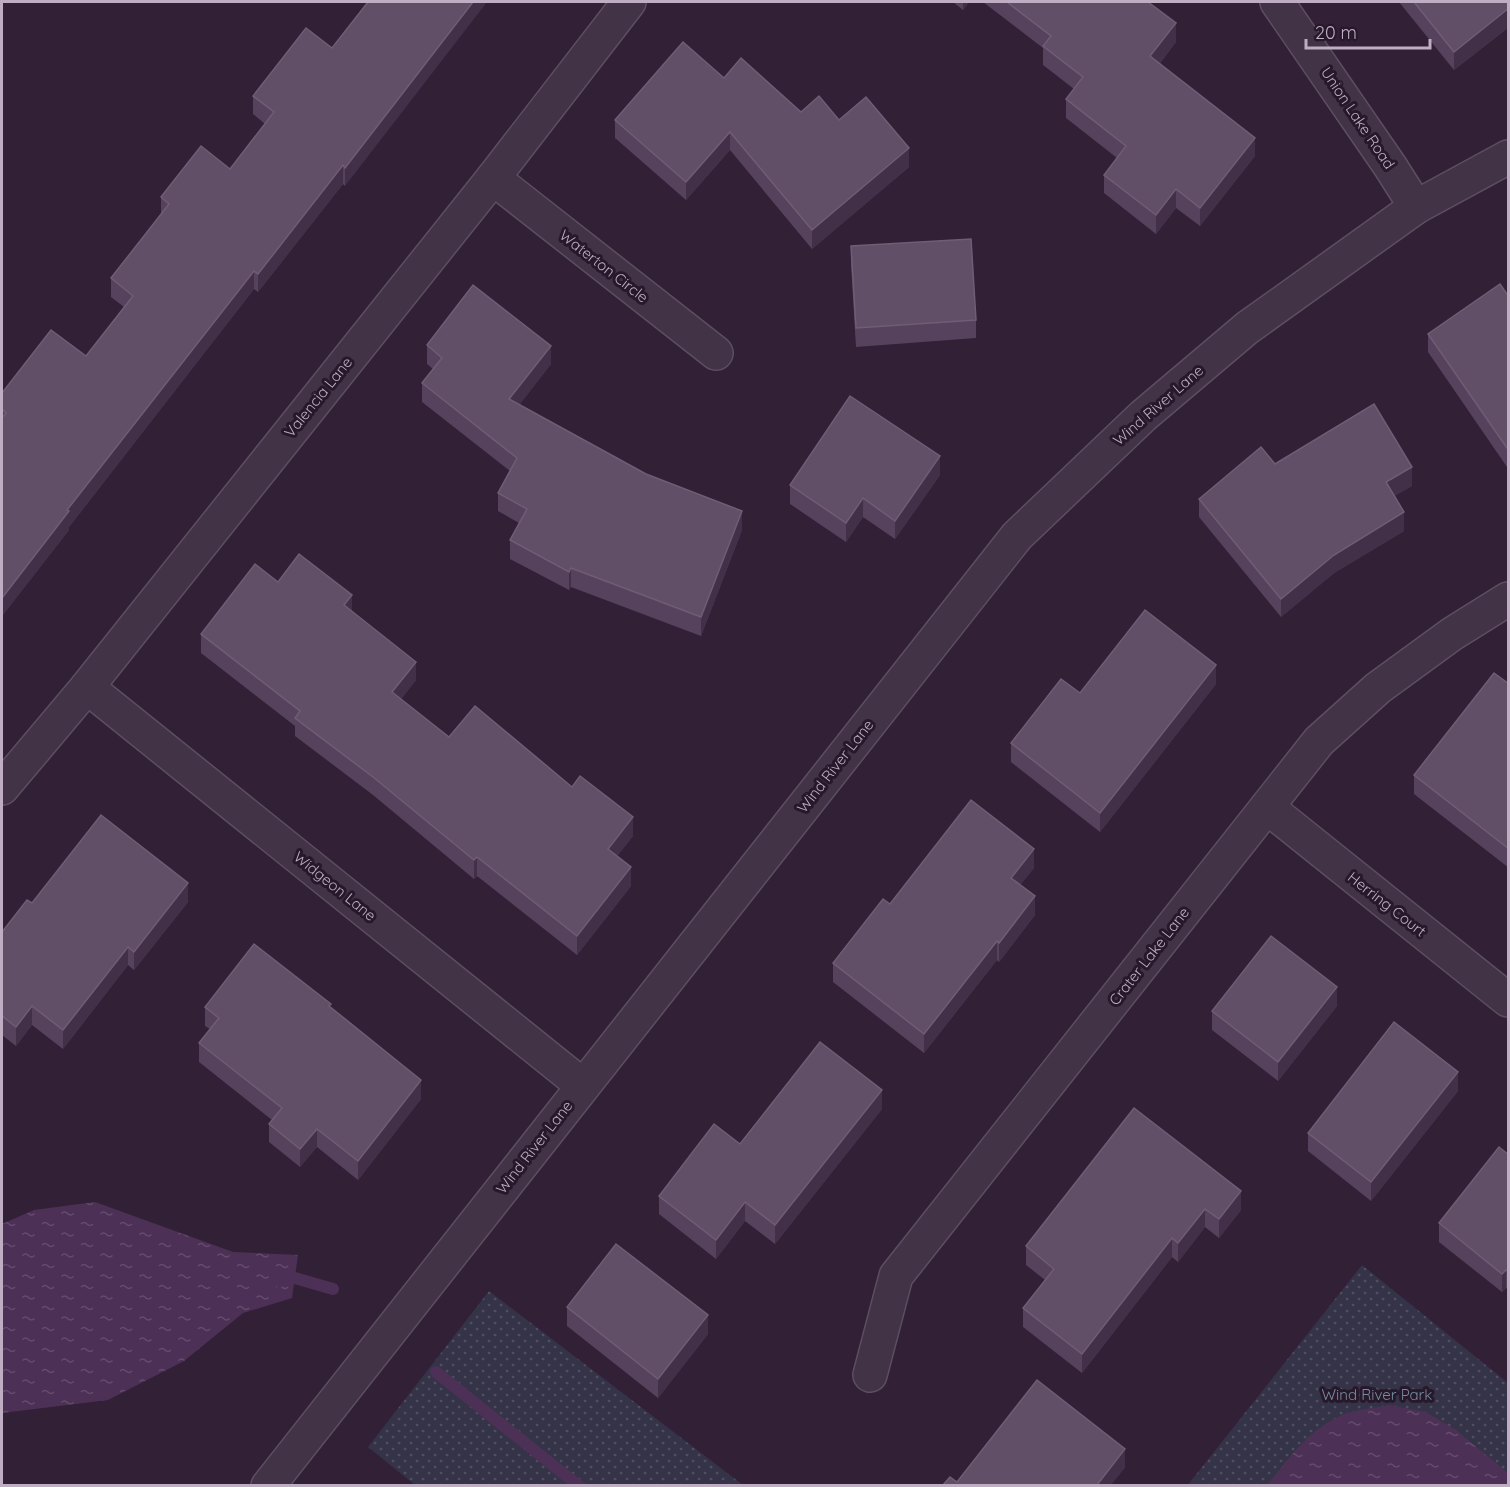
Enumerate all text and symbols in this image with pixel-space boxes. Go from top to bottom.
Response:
scale bar [1306,12,1430,50]
text: 20 m [1315,21,1357,44]
street label: Union Lake Road [1317,63,1399,173]
street label: Waterton Circle [556,225,652,307]
street label: Valencia Lane [280,353,356,441]
street label: Wind River Lane [1109,361,1207,449]
street label: Wind River Lane [793,716,877,816]
street label: Widgeon Lane [290,847,380,925]
street label: Herring Court [1344,867,1430,941]
street label: Crater Lake Lane [1105,903,1193,1009]
street label: Wind River Lane [492,1097,576,1197]
park label: Wind River Park [1322,1385,1432,1404]

